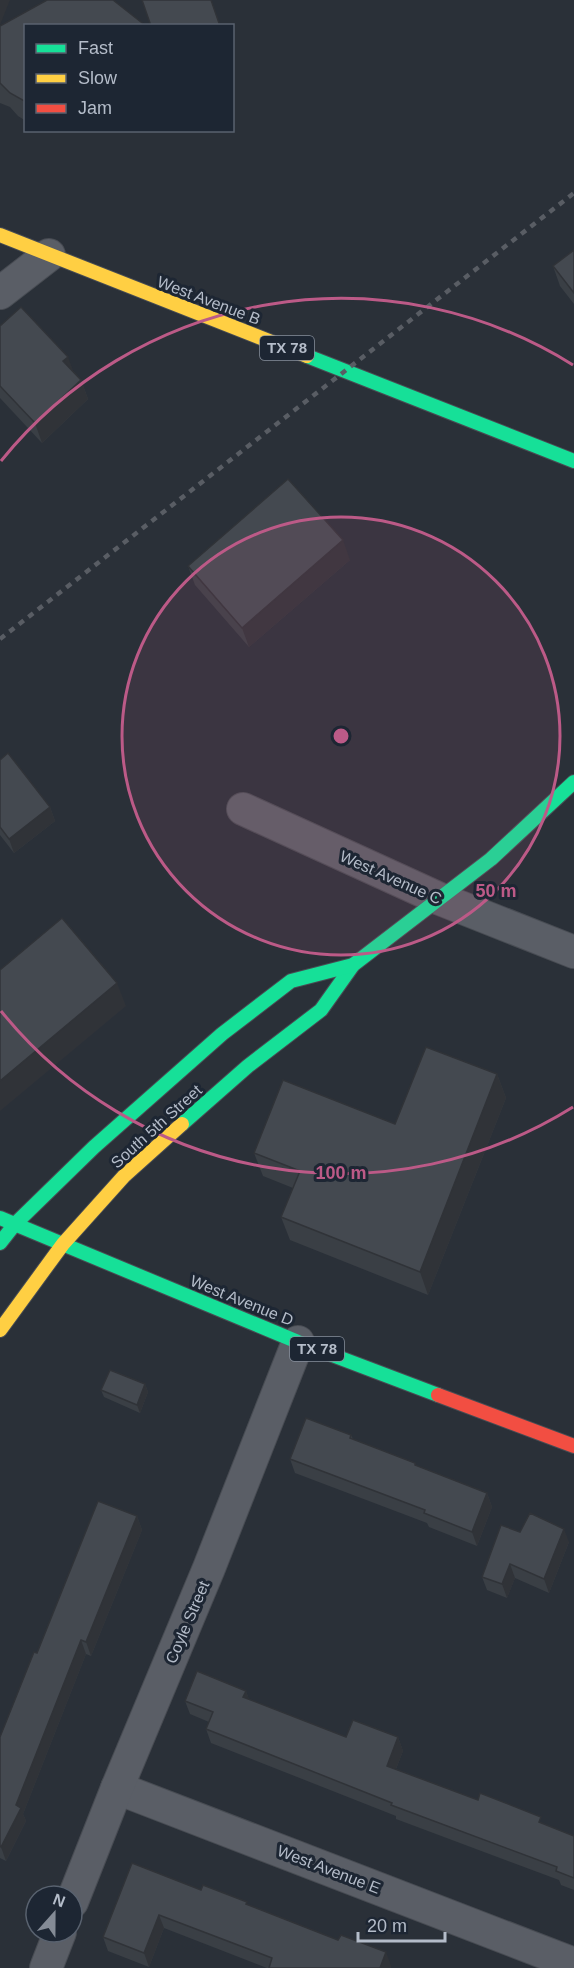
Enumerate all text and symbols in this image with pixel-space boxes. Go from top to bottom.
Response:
legend [24,24,234,132]
text: Fast [78,38,113,58]
text: Slow [78,68,118,88]
text: Jam [78,98,112,118]
street label: West Avenue B [155,273,263,328]
road number: TX 78 [260,336,314,360]
centre of rings [331,726,351,746]
street label: West Avenue C [337,847,444,908]
text: 50 m [475,881,517,901]
street label: South 5th Street [108,1081,205,1171]
text: 100 m [315,1163,367,1183]
street label: West Avenue D [188,1272,296,1329]
road number: TX 78 [290,1337,344,1361]
street label: Coyle Street [162,1578,213,1666]
street label: West Avenue E [275,1842,383,1897]
north arrow [24,1884,84,1944]
text: N [51,1890,68,1910]
scale bar [358,1905,445,1943]
text: 20 m [367,1916,407,1936]

